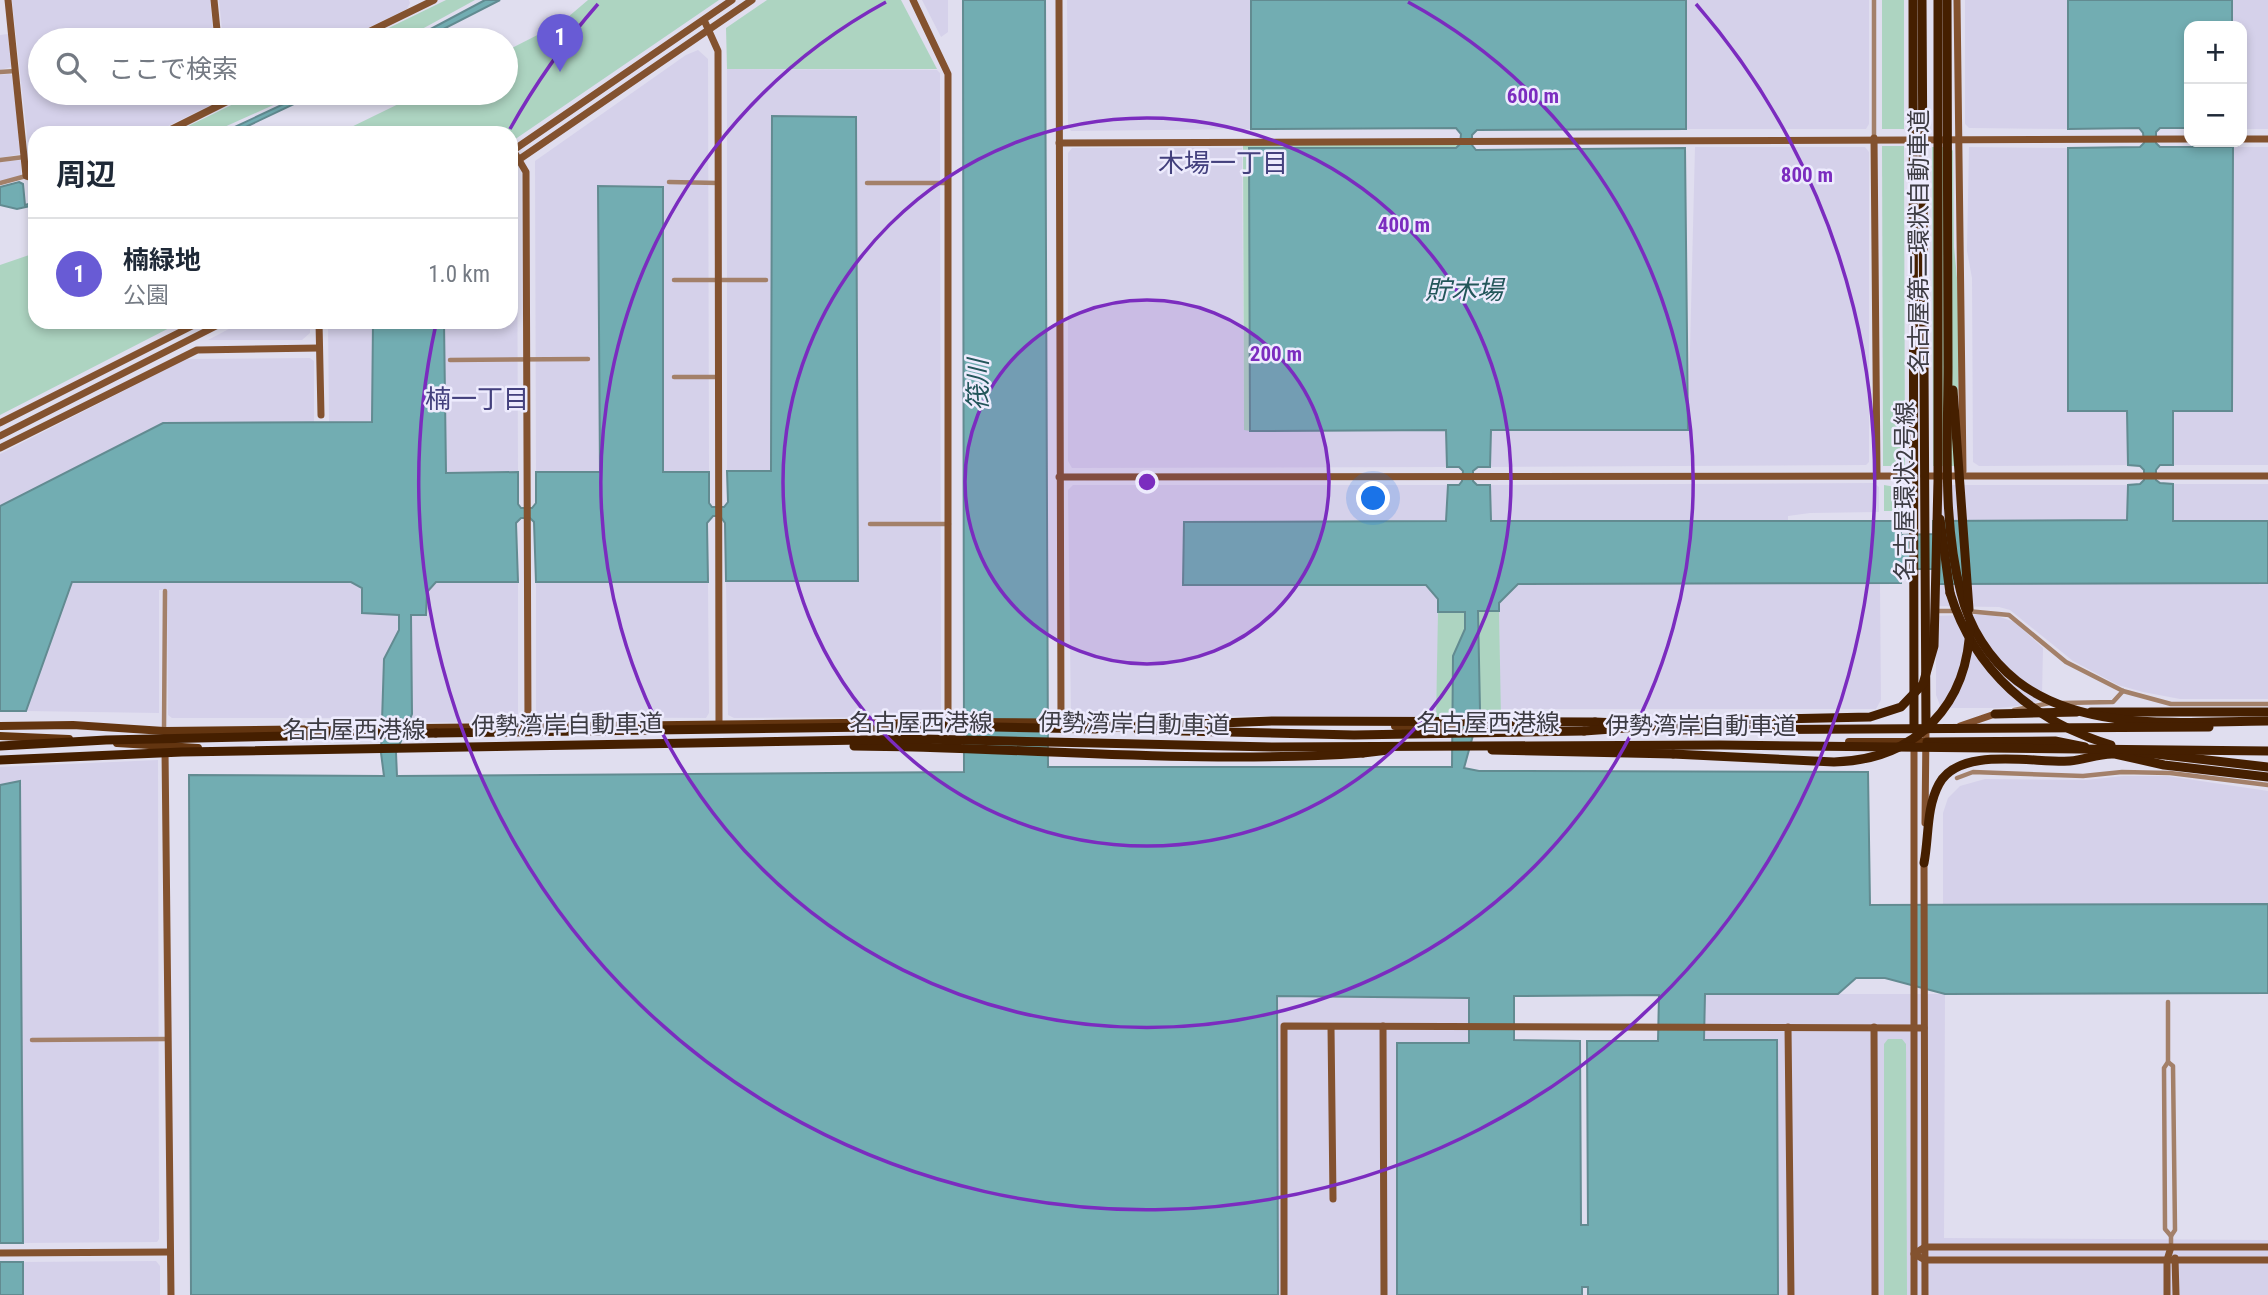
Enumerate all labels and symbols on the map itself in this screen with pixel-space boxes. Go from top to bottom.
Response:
pin: 1 [537,14,583,72]
text: 600 m [1507,84,1559,108]
street label: 名古屋第二環状自動車道 [1905,109,1933,373]
district label: 木場一丁目 [1158,148,1288,178]
text: 800 m [1781,163,1833,187]
text: 400 m [1378,213,1430,237]
water label: 貯木場 [1425,275,1506,305]
text: 200 m [1250,342,1302,366]
water label: 筏川 [963,356,993,411]
district label: 楠一丁目 [425,384,529,414]
street label: 名古屋環状2号線 [1891,401,1919,581]
centre of rings [1135,470,1159,494]
your location [1356,481,1390,515]
street label: 伊勢湾岸自動車道 [1038,708,1230,740]
street label: 伊勢湾岸自動車道 [471,709,663,741]
street label: 名古屋西港線 [849,709,993,737]
street label: 名古屋西港線 [1416,709,1560,737]
street label: 伊勢湾岸自動車道 [1605,712,1797,740]
street label: 名古屋西港線 [282,716,426,744]

